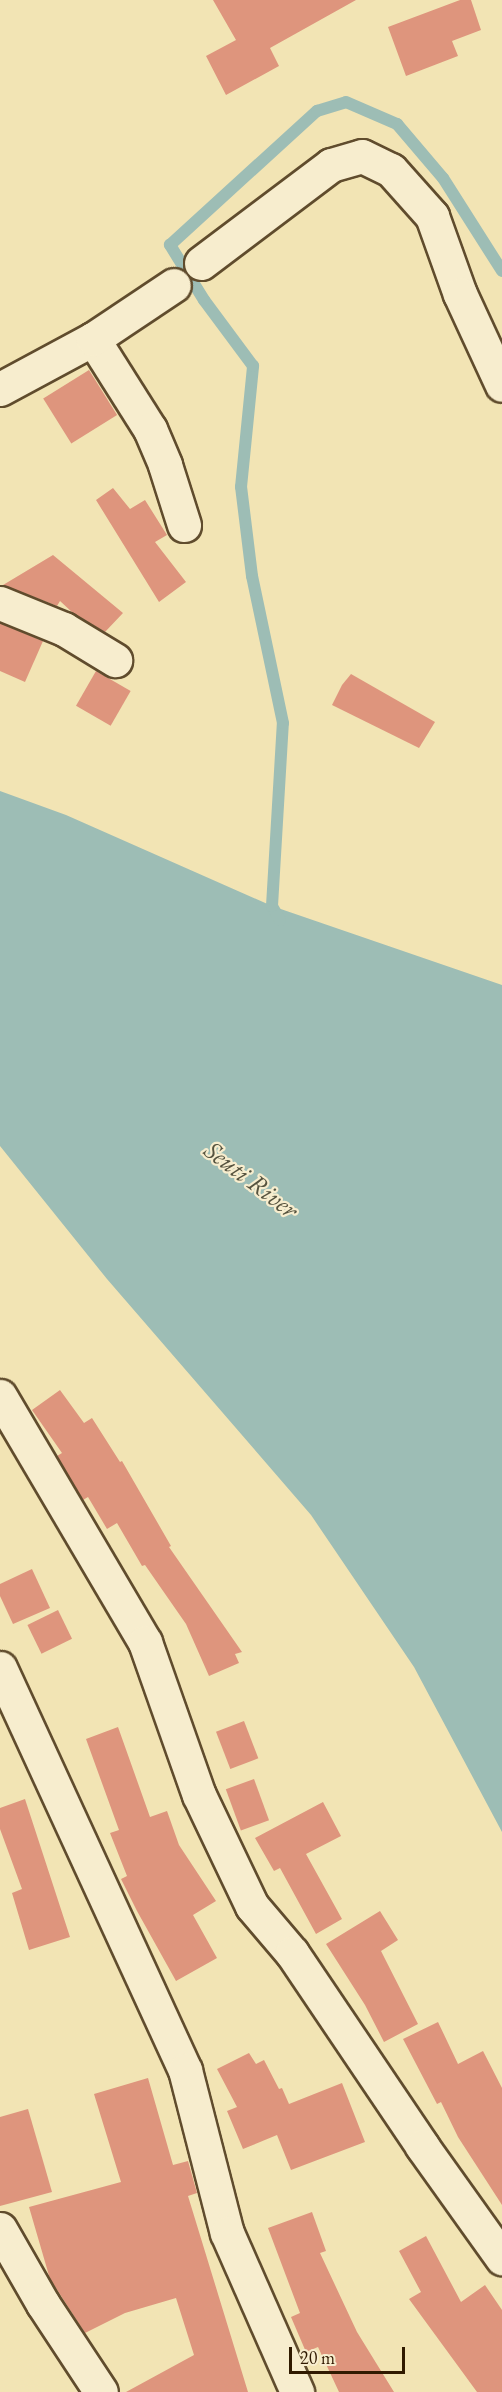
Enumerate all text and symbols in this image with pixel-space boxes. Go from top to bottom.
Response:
water label: Seuti River [198,1135,304,1225]
scale bar [292,2335,408,2373]
text: 20 m [300,2346,335,2369]

